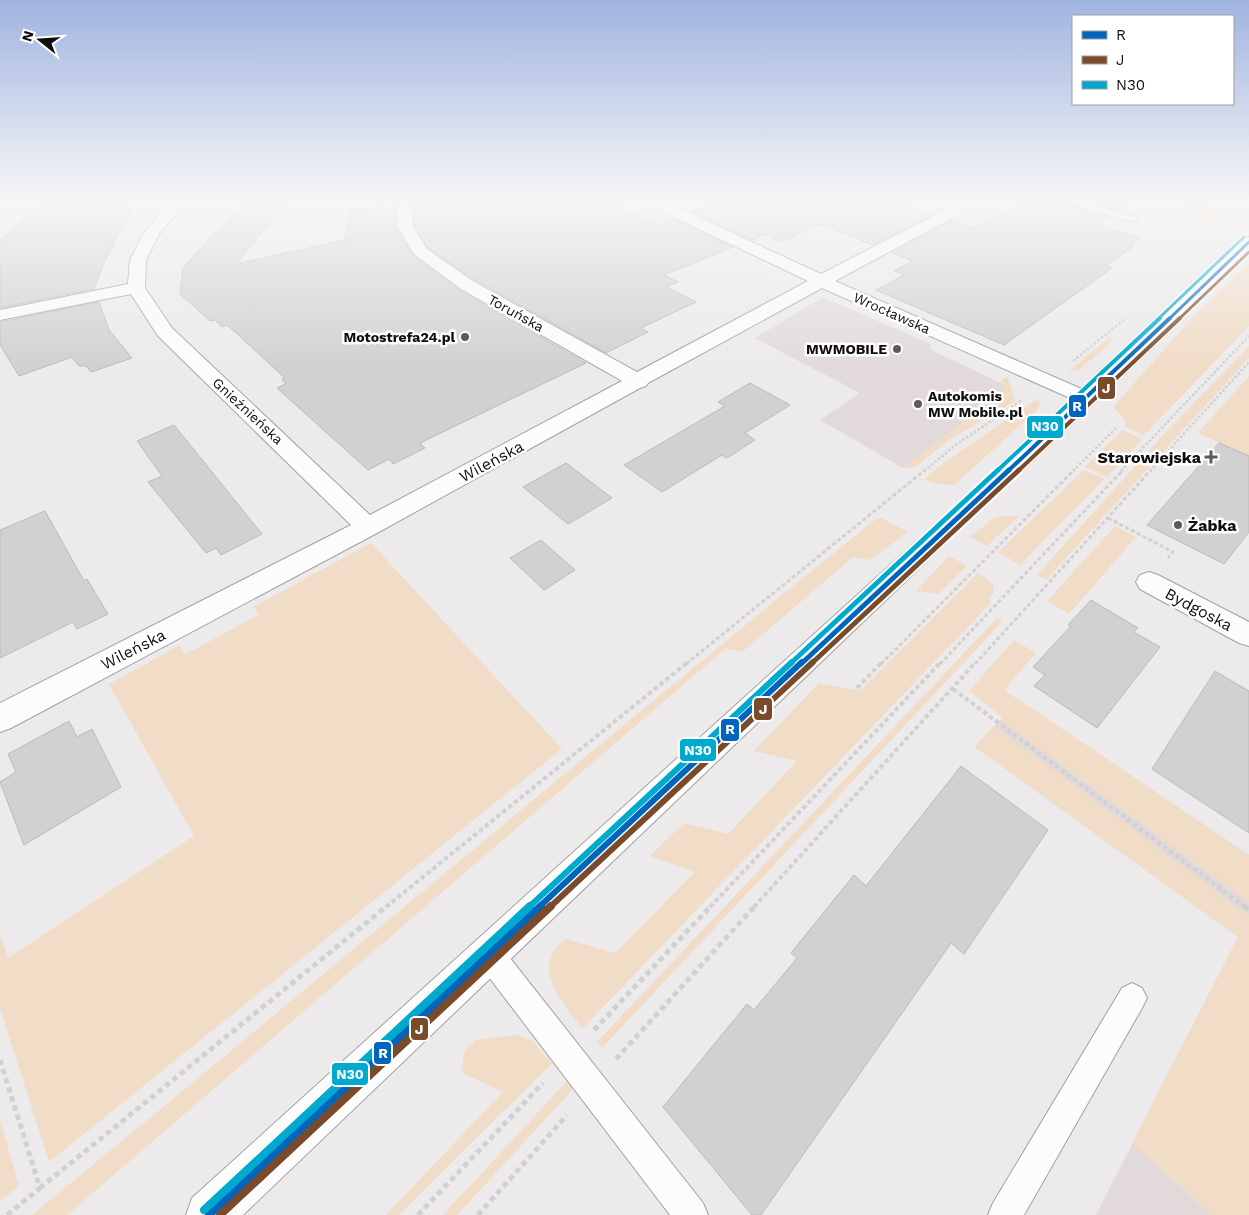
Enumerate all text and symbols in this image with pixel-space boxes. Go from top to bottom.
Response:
north arrow [15,15,65,65]
legend [1072,15,1234,105]
text: R [1116,26,1126,44]
text: N [18,29,37,43]
text: J [1116,51,1125,69]
text: N30 [1116,76,1145,94]
street label: Wrocławska [851,289,933,337]
street label: Toruńska [485,291,547,335]
place label: Motostrefa24.pl [344,329,455,345]
marker: Motostrefa24.pl [459,331,471,343]
place label: MWMOBILE [806,341,887,357]
marker: MWMOBILE [891,343,903,355]
street label: Gnieźnieńska [210,374,287,448]
line badge: J [1097,376,1116,400]
text: J [1102,380,1110,396]
place label: Autokomis MW Mobile.pl [928,388,1023,420]
line badge: R [1068,394,1087,418]
marker: Autokomis MW Mobile.pl [912,398,924,410]
text: R [1072,398,1082,414]
line badge: N30 [1026,415,1064,439]
text: N30 [1031,418,1059,434]
street label: Wileńska [456,437,527,486]
place label: Starowiejska [1098,448,1202,467]
marker: Starowiejska [1205,451,1217,463]
place label: Żabka [1188,516,1237,535]
marker: Żabka [1172,519,1184,531]
street label: Bydgoska [1162,584,1236,635]
street label: Wileńska [98,625,169,674]
line badge: J [753,697,773,721]
text: J [759,701,767,717]
line badge: R [720,718,740,742]
text: R [725,721,735,737]
line badge: N30 [679,738,717,762]
text: N30 [684,742,712,758]
line badge: J [410,1017,429,1041]
text: J [415,1021,423,1037]
line badge: R [373,1041,392,1065]
text: R [378,1045,388,1061]
line badge: N30 [331,1062,369,1086]
text: N30 [336,1066,364,1082]

